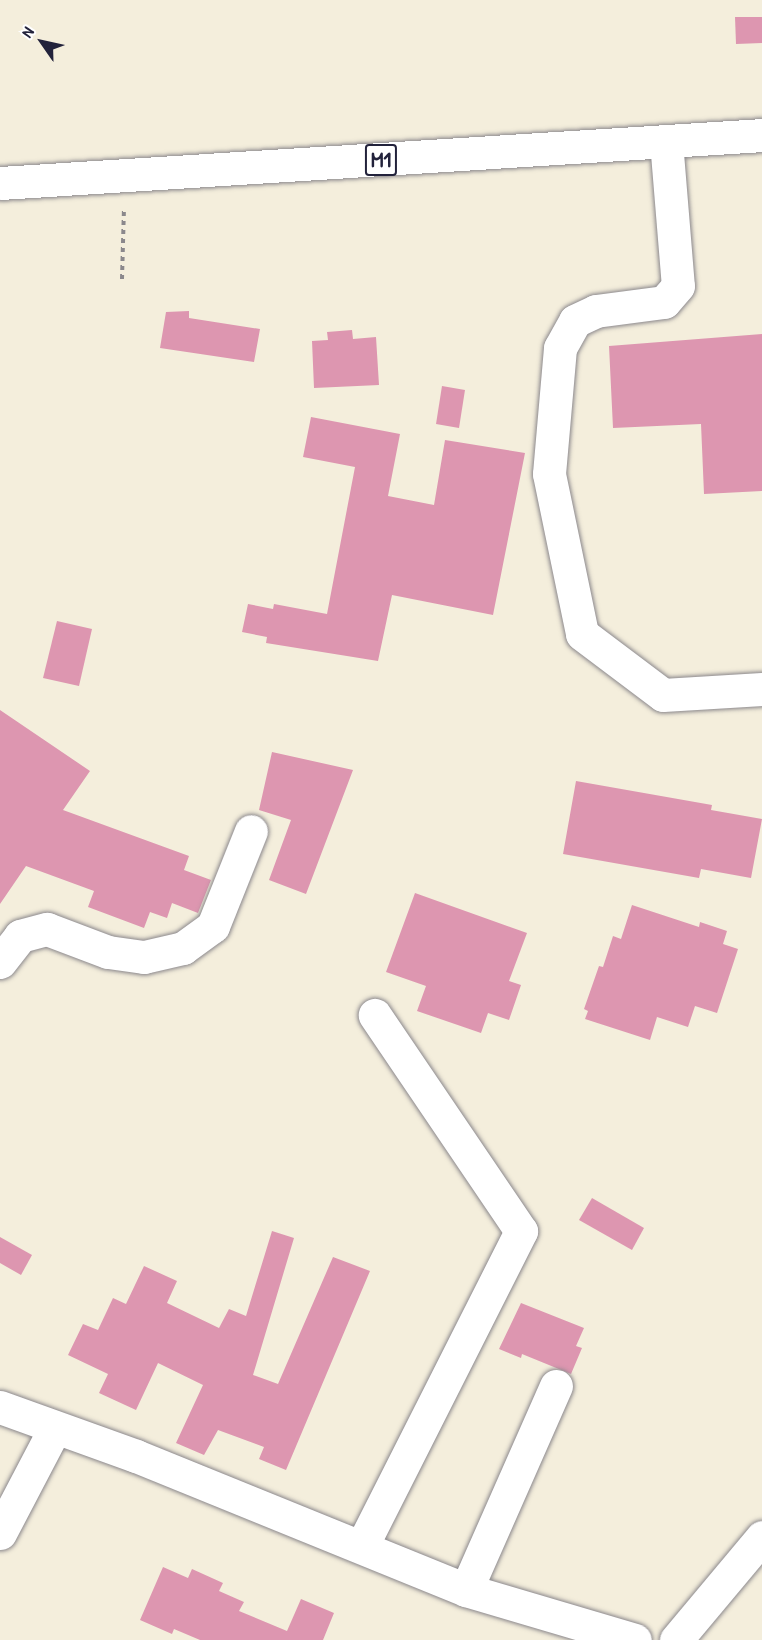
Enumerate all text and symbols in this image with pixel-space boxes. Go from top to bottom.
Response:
north arrow [12,12,72,72]
text: N [16,22,39,42]
road number: M1 [364,142,398,178]

